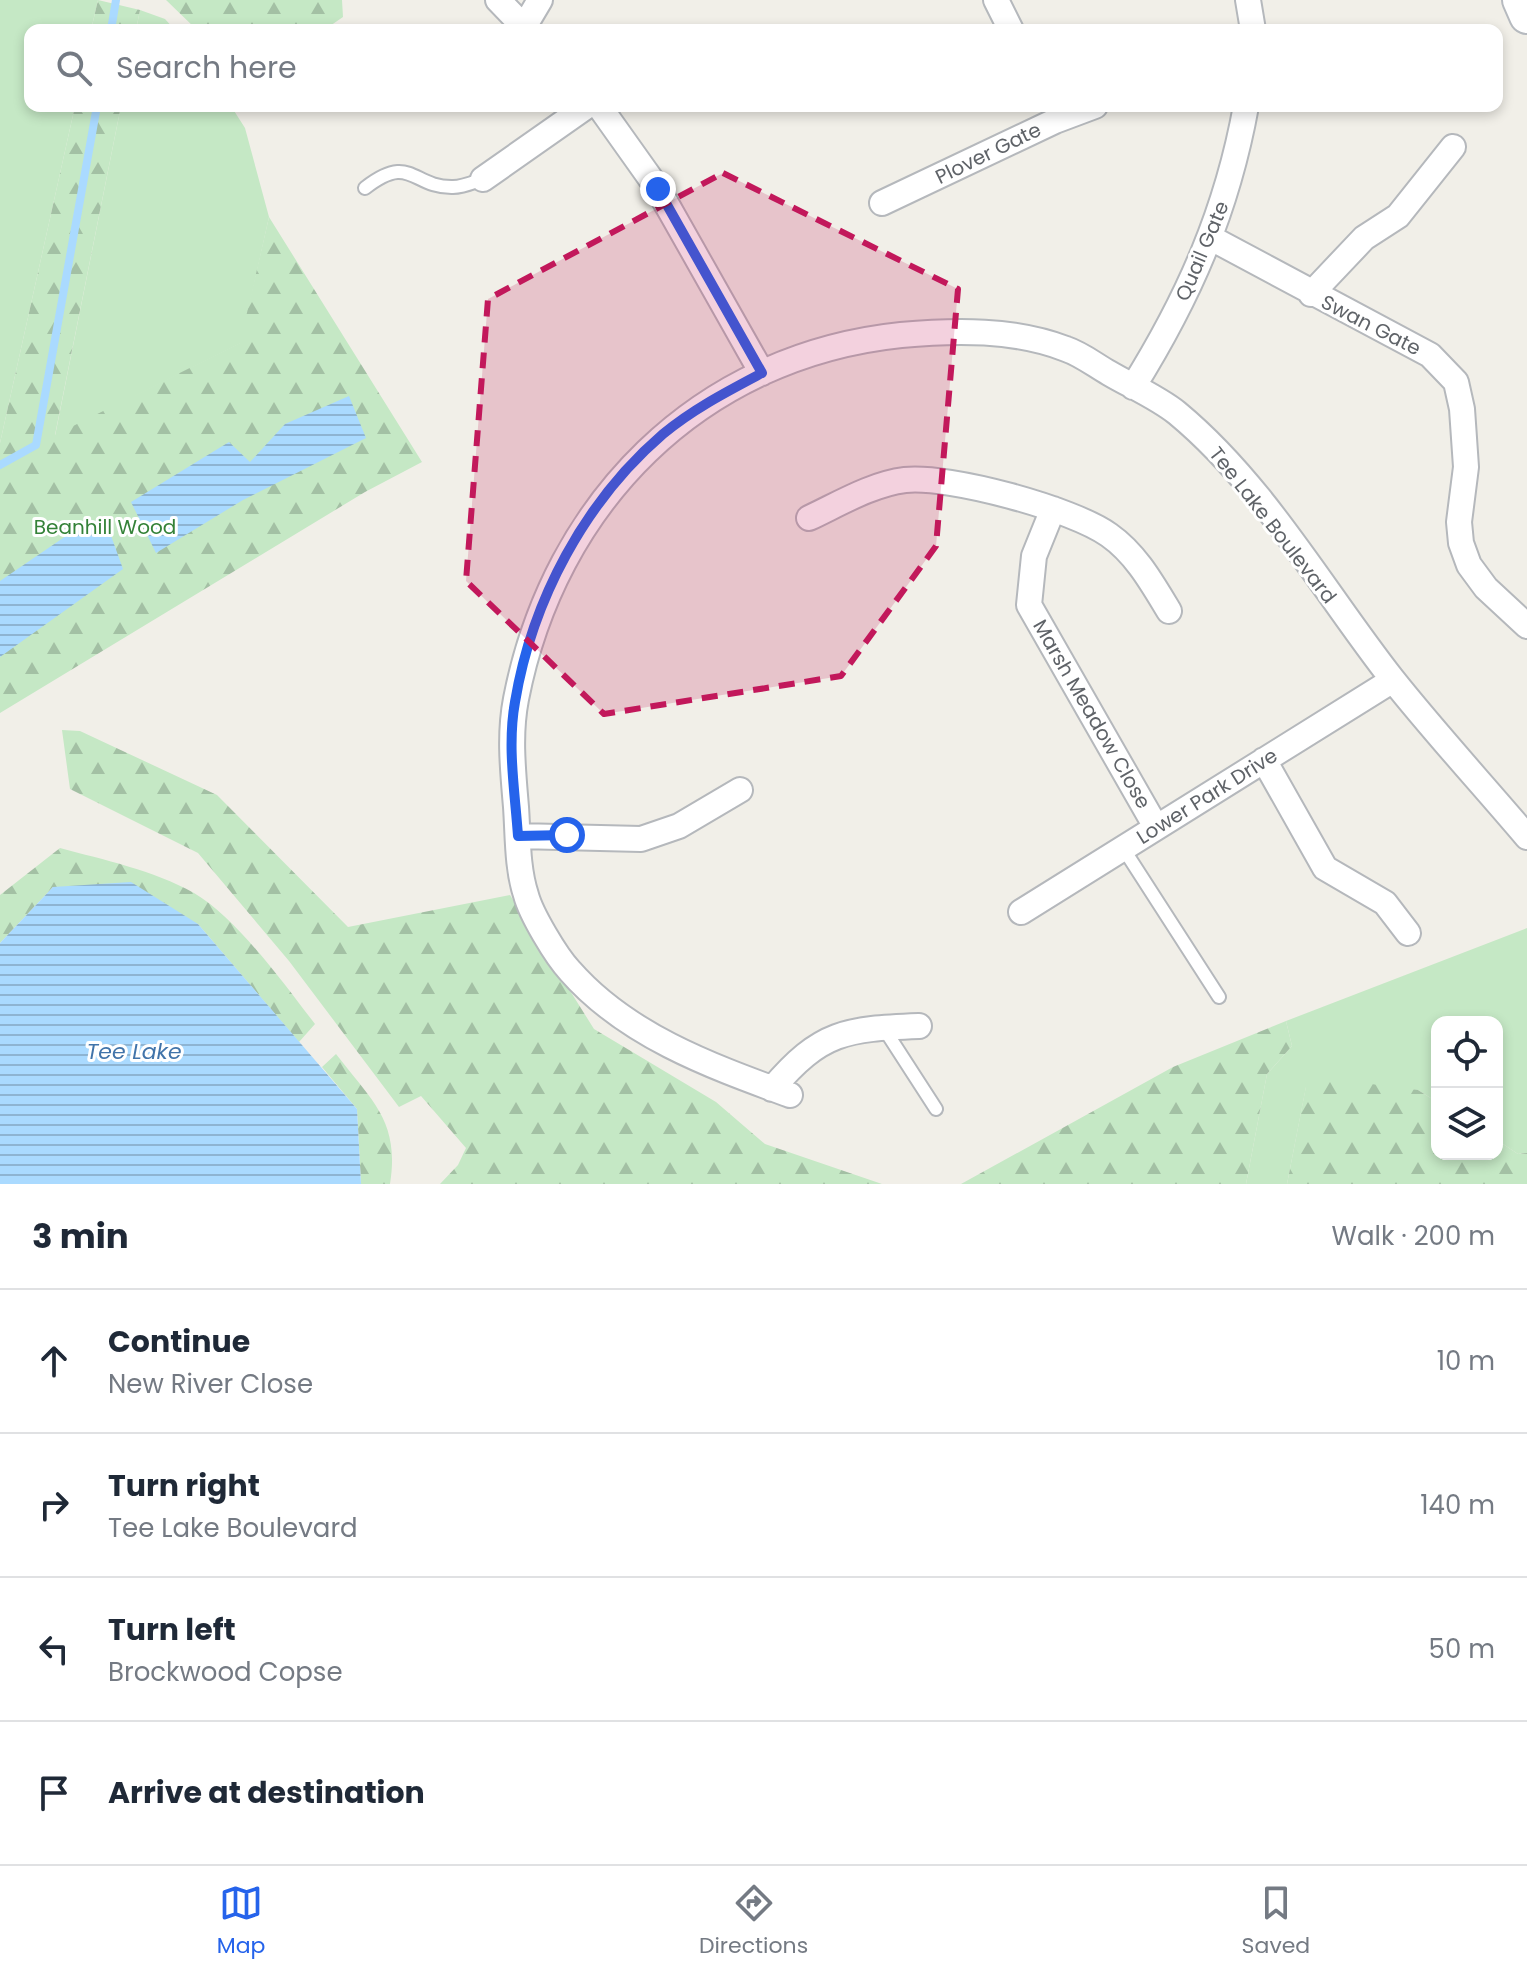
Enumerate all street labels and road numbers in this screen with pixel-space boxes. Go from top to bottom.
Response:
street label: Plover Gate [930,115,1046,191]
street label: Quail Gate [1168,197,1236,305]
street label: Swan Gate [1316,288,1426,362]
street label: Tee Lake Boulevard [1203,441,1343,609]
street label: Marsh Meadow Close [1026,614,1158,814]
street label: Lower Park Drive [1131,741,1283,851]

